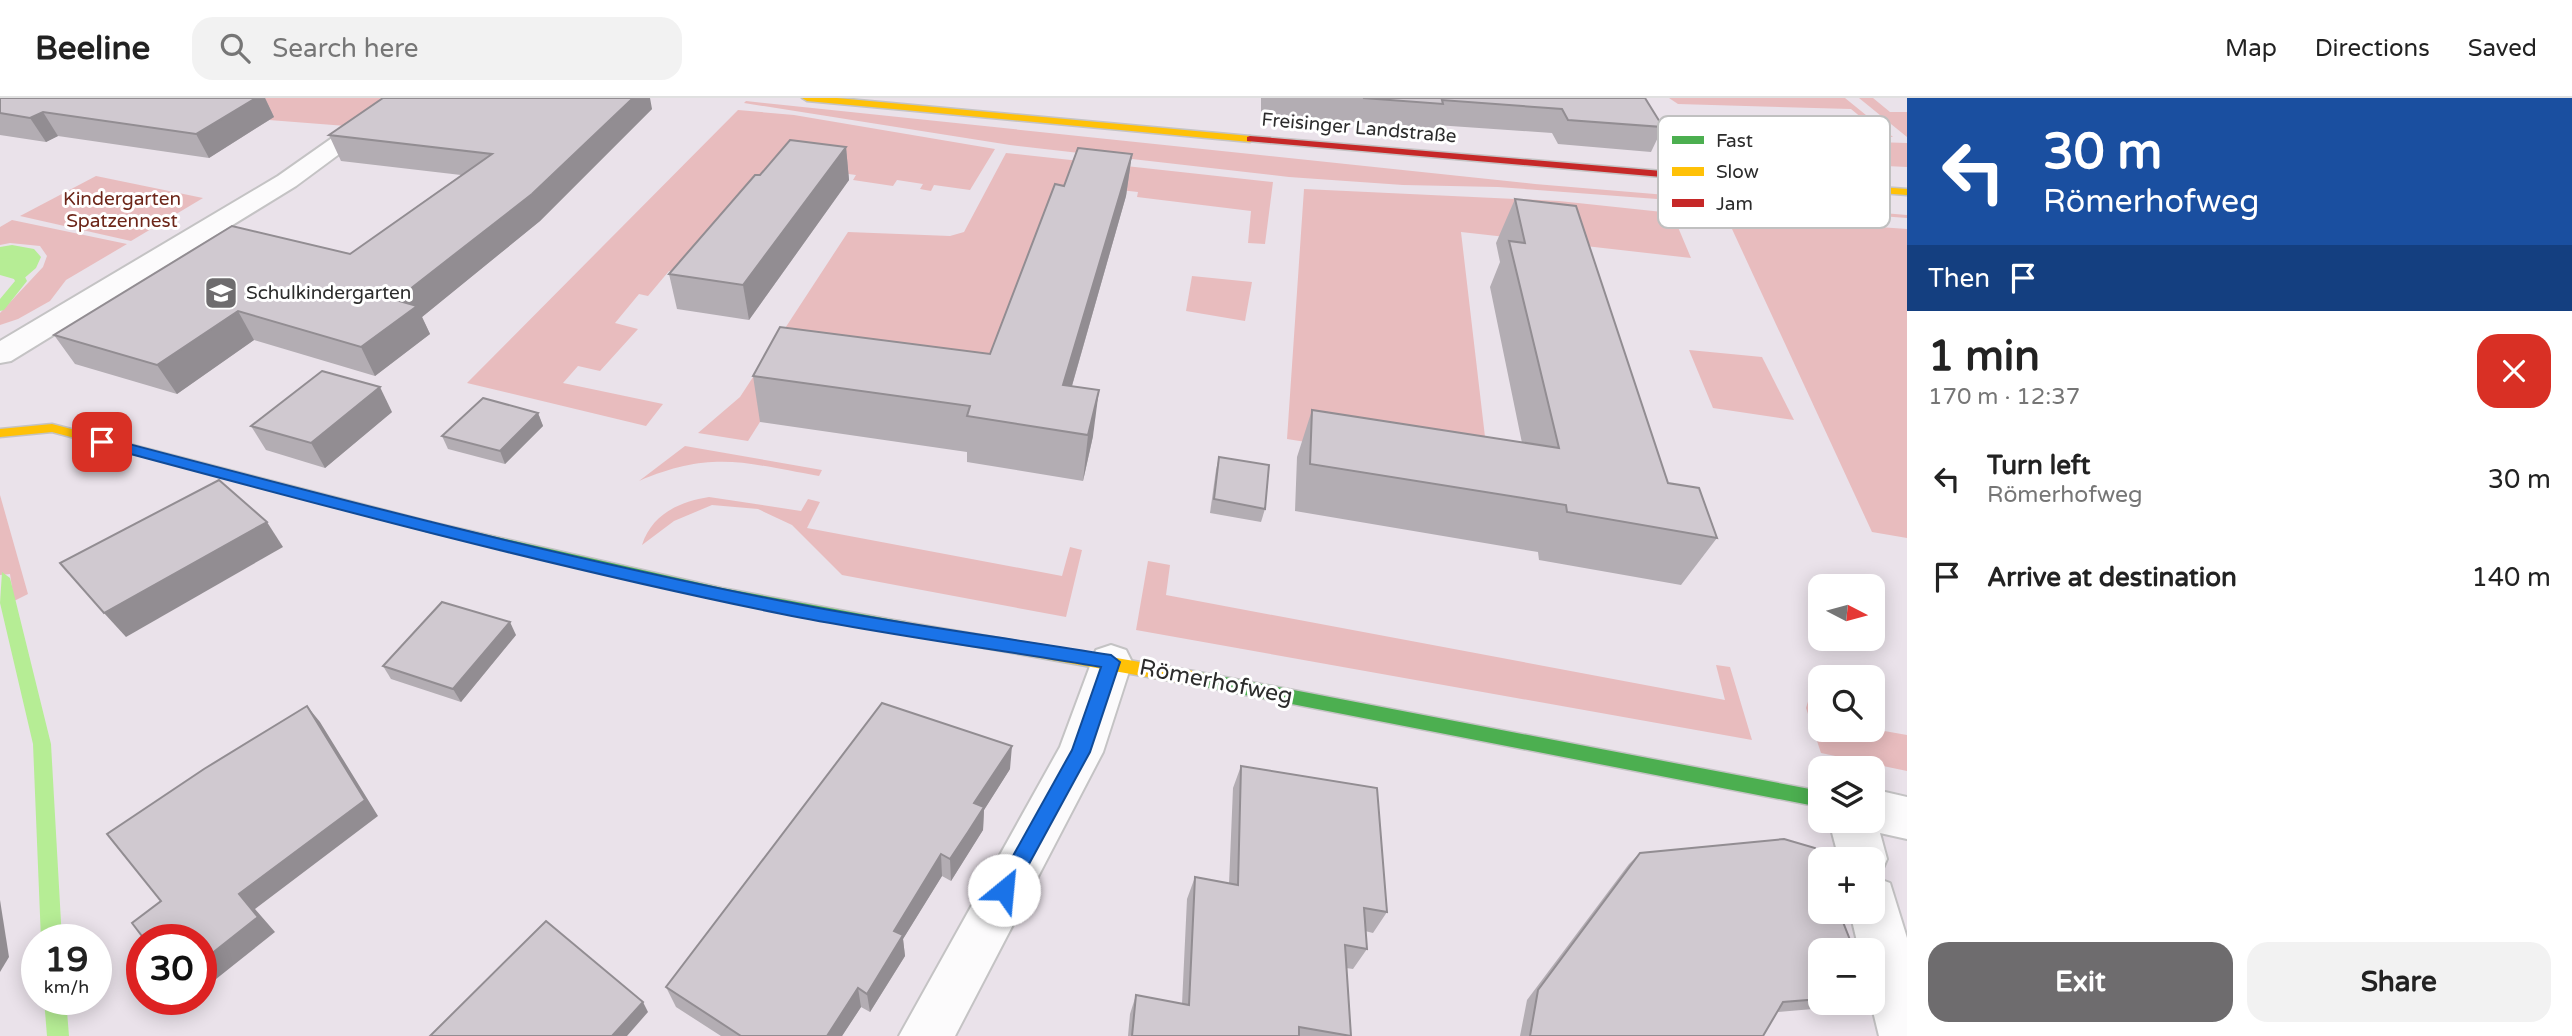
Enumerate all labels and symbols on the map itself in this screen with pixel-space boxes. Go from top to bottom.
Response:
street label: Freisinger Landstraße [1261,109,1457,147]
legend [1658,116,1890,228]
text: Fast [1716,130,1753,152]
text: Slow [1716,161,1759,183]
park label: Kindergarten Spatzennest [63,188,181,232]
text: Jam [1716,193,1753,215]
school or university icon: Schulkindergarten [202,274,240,312]
place label: Schulkindergarten [246,282,411,304]
pin [72,412,132,472]
north arrow [1808,574,1885,651]
street label: Römerhofweg [1137,653,1295,711]
position arrow [967,853,1041,927]
speed limit sign: 30 [126,924,217,1015]

